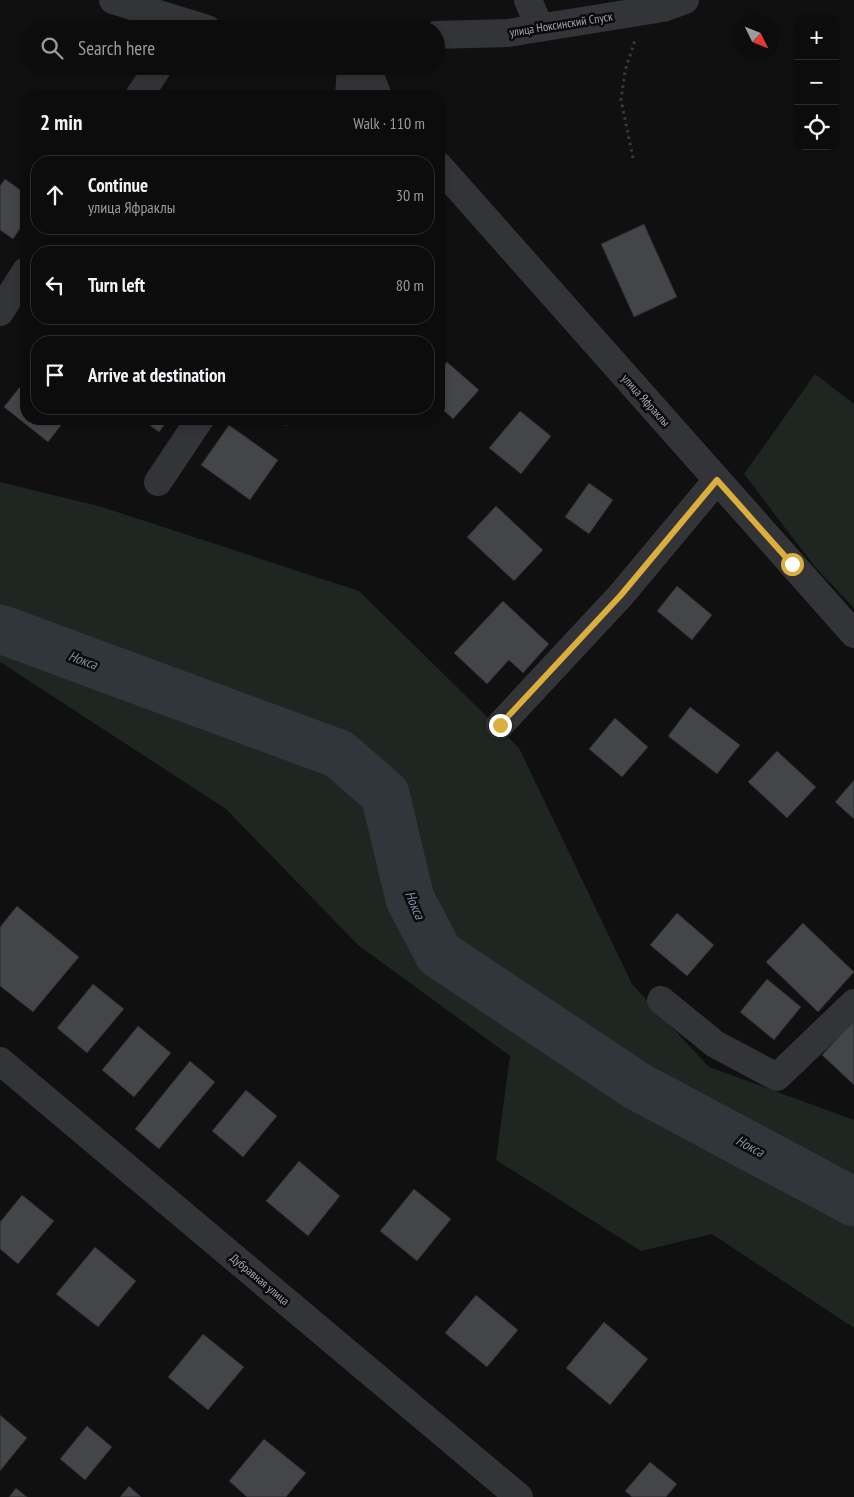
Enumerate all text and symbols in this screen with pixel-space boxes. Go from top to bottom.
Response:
street label: улица Ноксинский Спуск [508,8,614,40]
north arrow [734,15,779,60]
map controls [794,15,839,150]
button: + [794,15,839,60]
search box [20,20,445,75]
icon: search [38,34,66,62]
text: Search here [78,36,155,60]
button: − [794,60,839,105]
button: locate [794,105,839,150]
text: 2 min [40,109,82,136]
text: Walk · 110 m [353,113,425,133]
text: Continue [88,173,148,197]
icon: ahead [41,181,69,209]
text: 30 m [396,185,424,205]
text: улица Яфраклы [88,197,175,217]
icon: left [41,271,69,299]
text: Turn left [88,273,145,297]
text: 80 m [396,275,424,295]
icon: arrive [41,361,69,389]
text: Arrive at destination [88,363,226,387]
street label: улица Яфраклы [619,371,673,429]
route start [781,553,804,576]
water label: Нокса [66,647,101,674]
route end [489,714,512,737]
water label: Нокса [401,888,430,923]
water label: Нокса [733,1131,768,1162]
street label: Дубравная улица [227,1250,293,1308]

